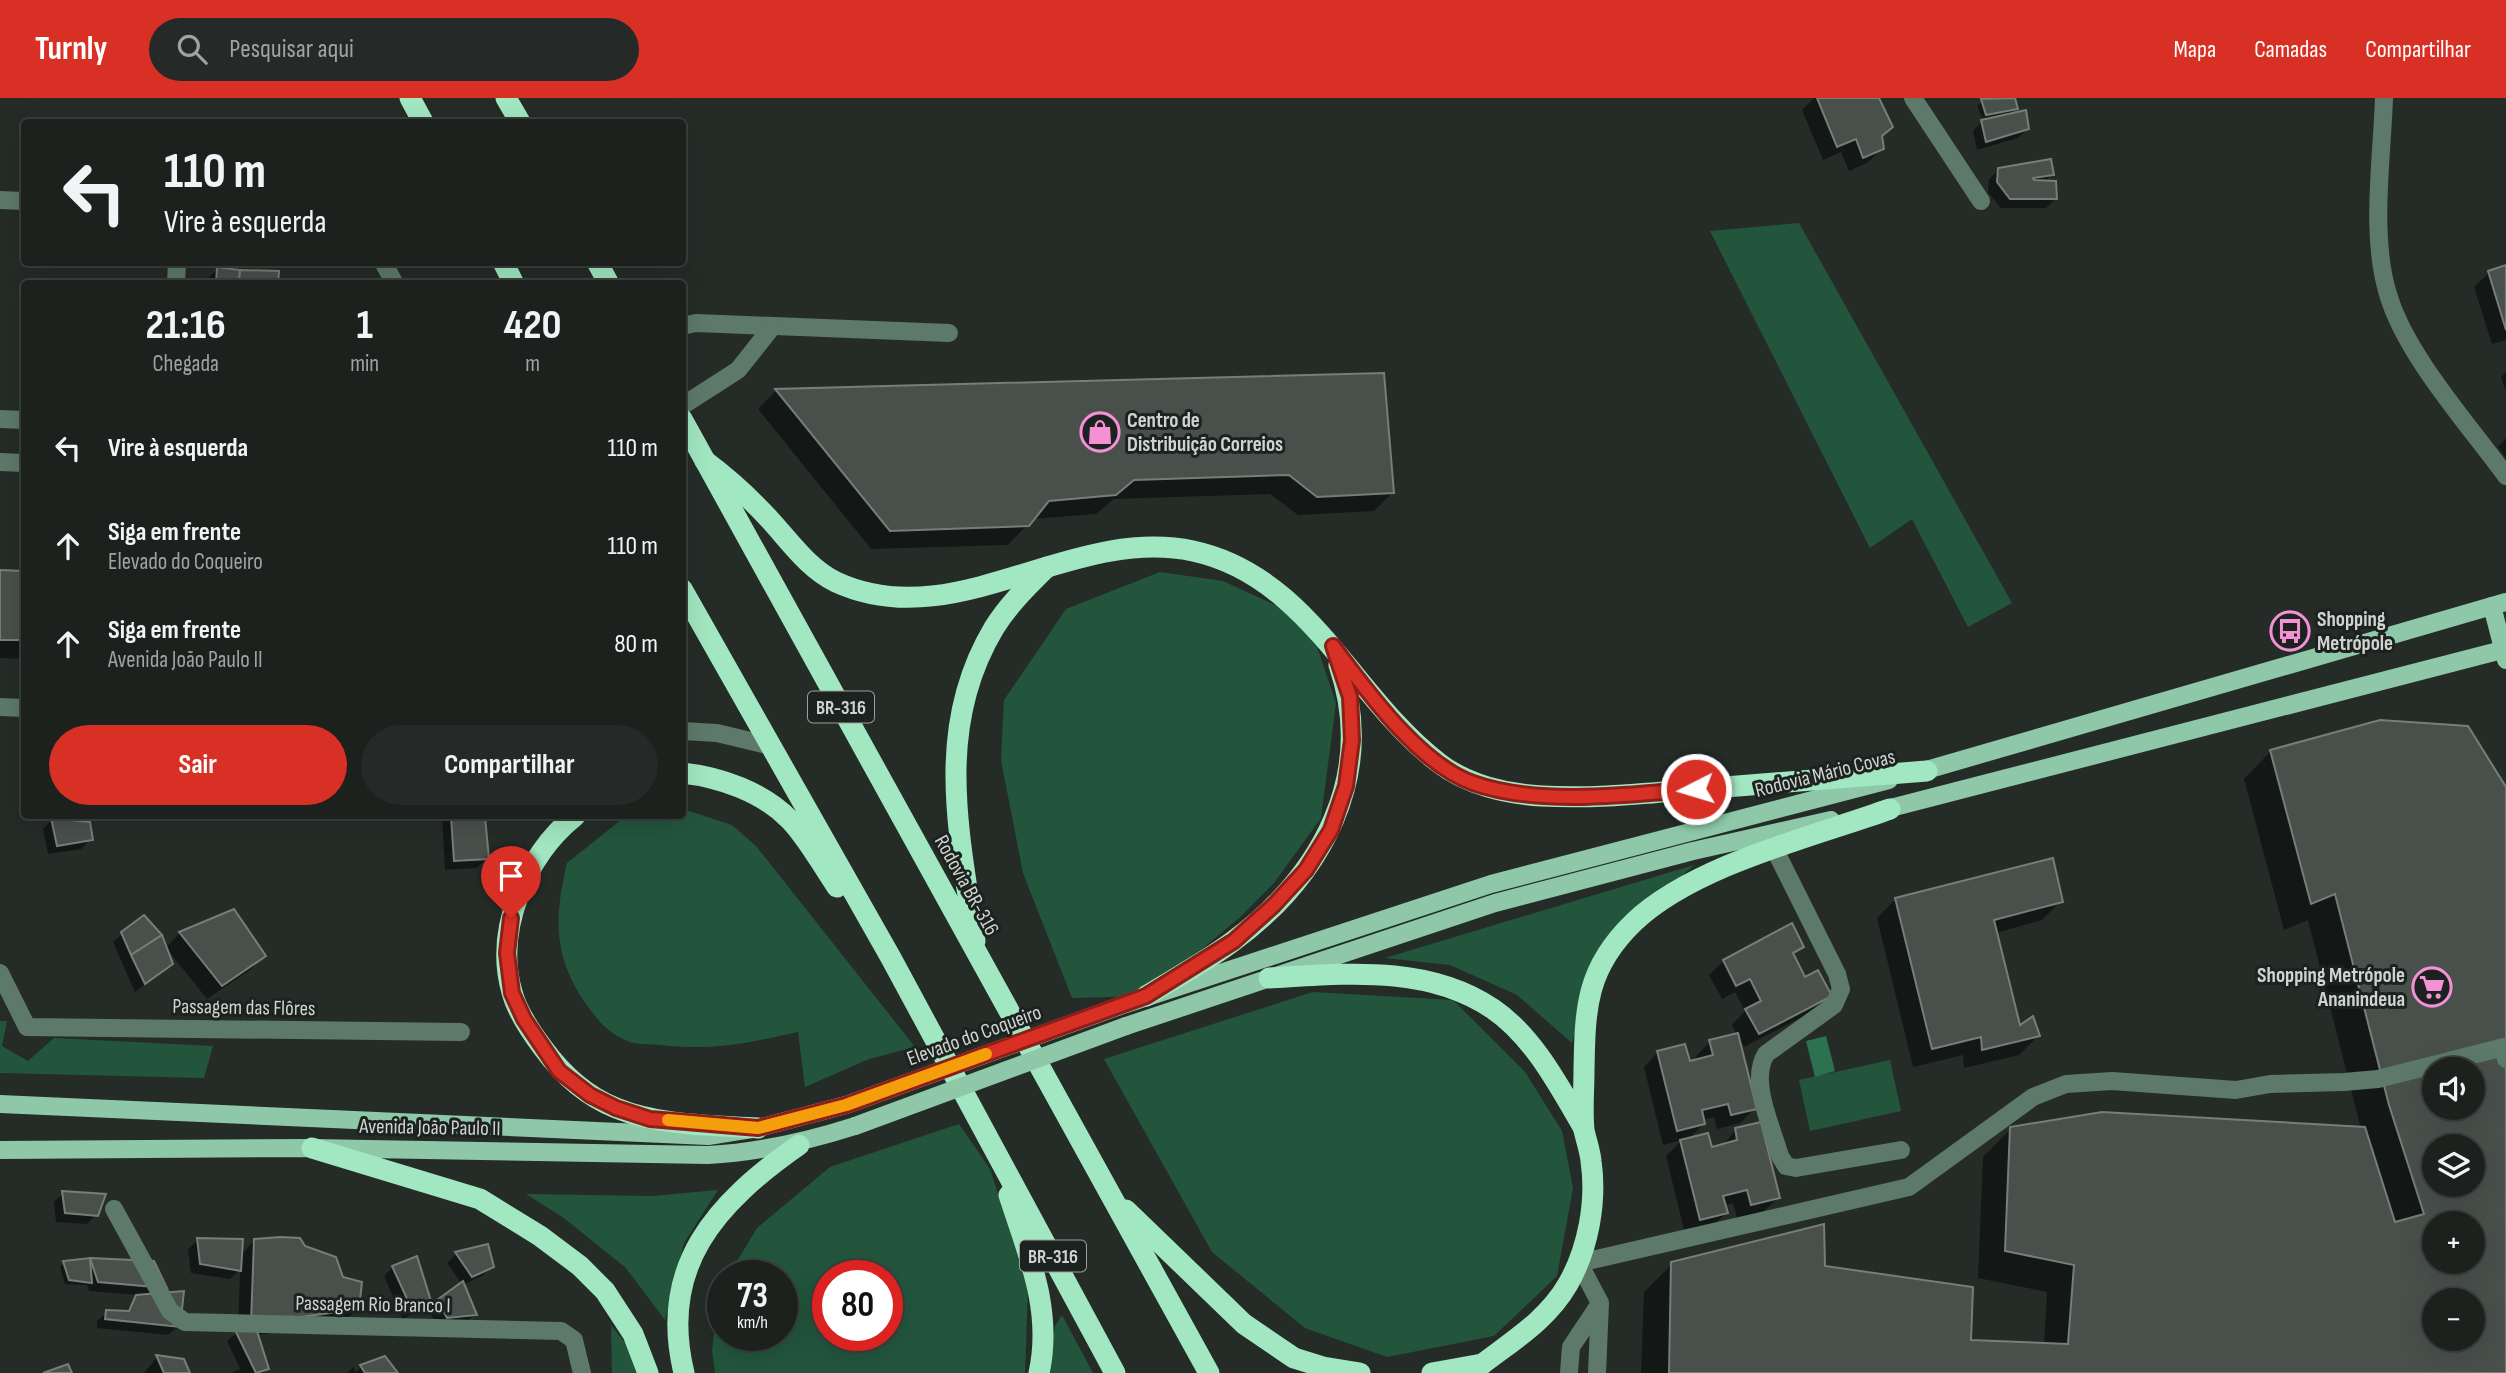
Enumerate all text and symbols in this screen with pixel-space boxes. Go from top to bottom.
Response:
search box [149,18,639,81]
text: Turnly [35,29,107,69]
icon: search [173,30,211,68]
text: Pesquisar aqui [229,34,354,65]
text: Mapa [2174,35,2216,64]
text: Camadas [2254,35,2327,64]
text: Compartilhar [2365,35,2471,64]
text: 110 m [164,143,266,202]
icon: left [49,147,140,238]
text: Vire à esquerda [164,203,327,242]
text: 21:16 [145,300,226,351]
text: 1 [357,300,373,351]
text: 420 [504,300,562,351]
text: Chegada [152,350,219,378]
text: min [350,350,379,378]
text: m [525,350,540,378]
place label: Centro de Distribuição Correios [1127,408,1283,457]
shop icon: Centro de Distribuição Correios [1079,411,1121,453]
icon: left [49,429,87,467]
text: Vire à esquerda [108,433,248,464]
text: 110 m [607,433,658,464]
text: Siga em frente [108,517,241,548]
icon: ahead [49,527,87,565]
text: 110 m [607,531,658,562]
text: Elevado do Coqueiro [108,548,263,576]
place label: Shopping Metrópole [2317,607,2393,656]
bus stop icon: Shopping Metrópole [2269,610,2311,652]
text: Siga em frente [108,615,241,646]
icon: ahead [49,625,87,663]
text: 80 m [614,629,658,660]
text: Avenida João Paulo II [108,646,263,674]
road number: BR-316 [808,692,874,722]
button: Sair [49,725,347,805]
button: Compartilhar [361,725,658,805]
street label: Rodovia Mário Covas [1753,744,1898,803]
position arrow [1659,752,1733,826]
street label: Rodovia BR-316 [929,831,1004,940]
pin [481,846,541,918]
icon: arrive [492,857,530,895]
place label: Shopping Metrópole Ananindeua [2257,963,2405,1012]
supermarket icon: Shopping Metrópole Ananindeua [2411,966,2453,1008]
street label: Passagem das Flôres [172,994,316,1021]
street label: Elevado do Coqueiro [903,1000,1045,1071]
map controls [2422,1057,2485,1351]
button: sound [2422,1057,2485,1120]
street label: Avenida João Paulo II [358,1114,501,1141]
button: layers [2422,1134,2485,1197]
button: + [2422,1211,2485,1274]
road number: BR-316 [1020,1240,1086,1272]
speed limit sign: 80 [812,1260,903,1351]
text: 73 [737,1275,768,1318]
button: − [2422,1288,2485,1351]
street label: Passagem Rio Branco I [295,1291,451,1318]
text: km/h [737,1312,768,1333]

